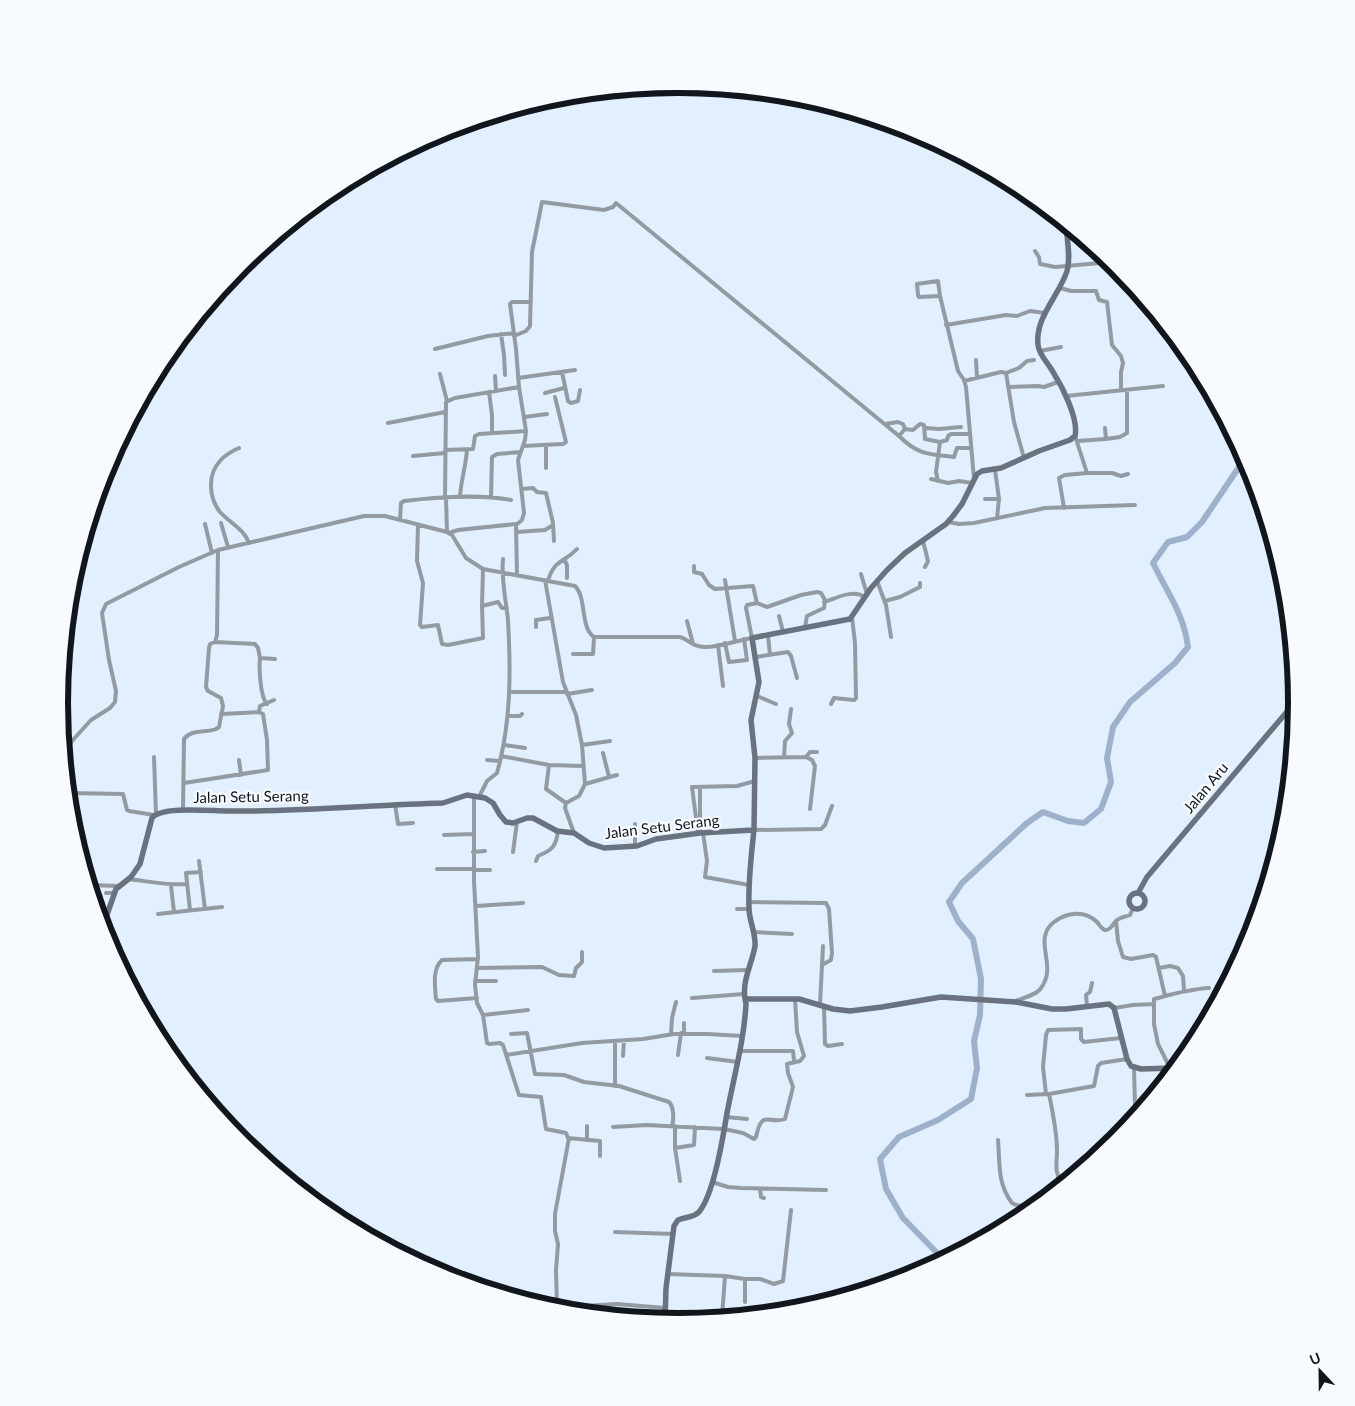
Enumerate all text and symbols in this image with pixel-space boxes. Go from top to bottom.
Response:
street label: Jalan Aru [1179,759,1231,816]
street label: Jalan Setu Serang [193,786,309,806]
street label: Jalan Setu Serang [604,810,720,842]
north arrow [1295,1346,1345,1396]
text: U [1307,1349,1323,1368]

